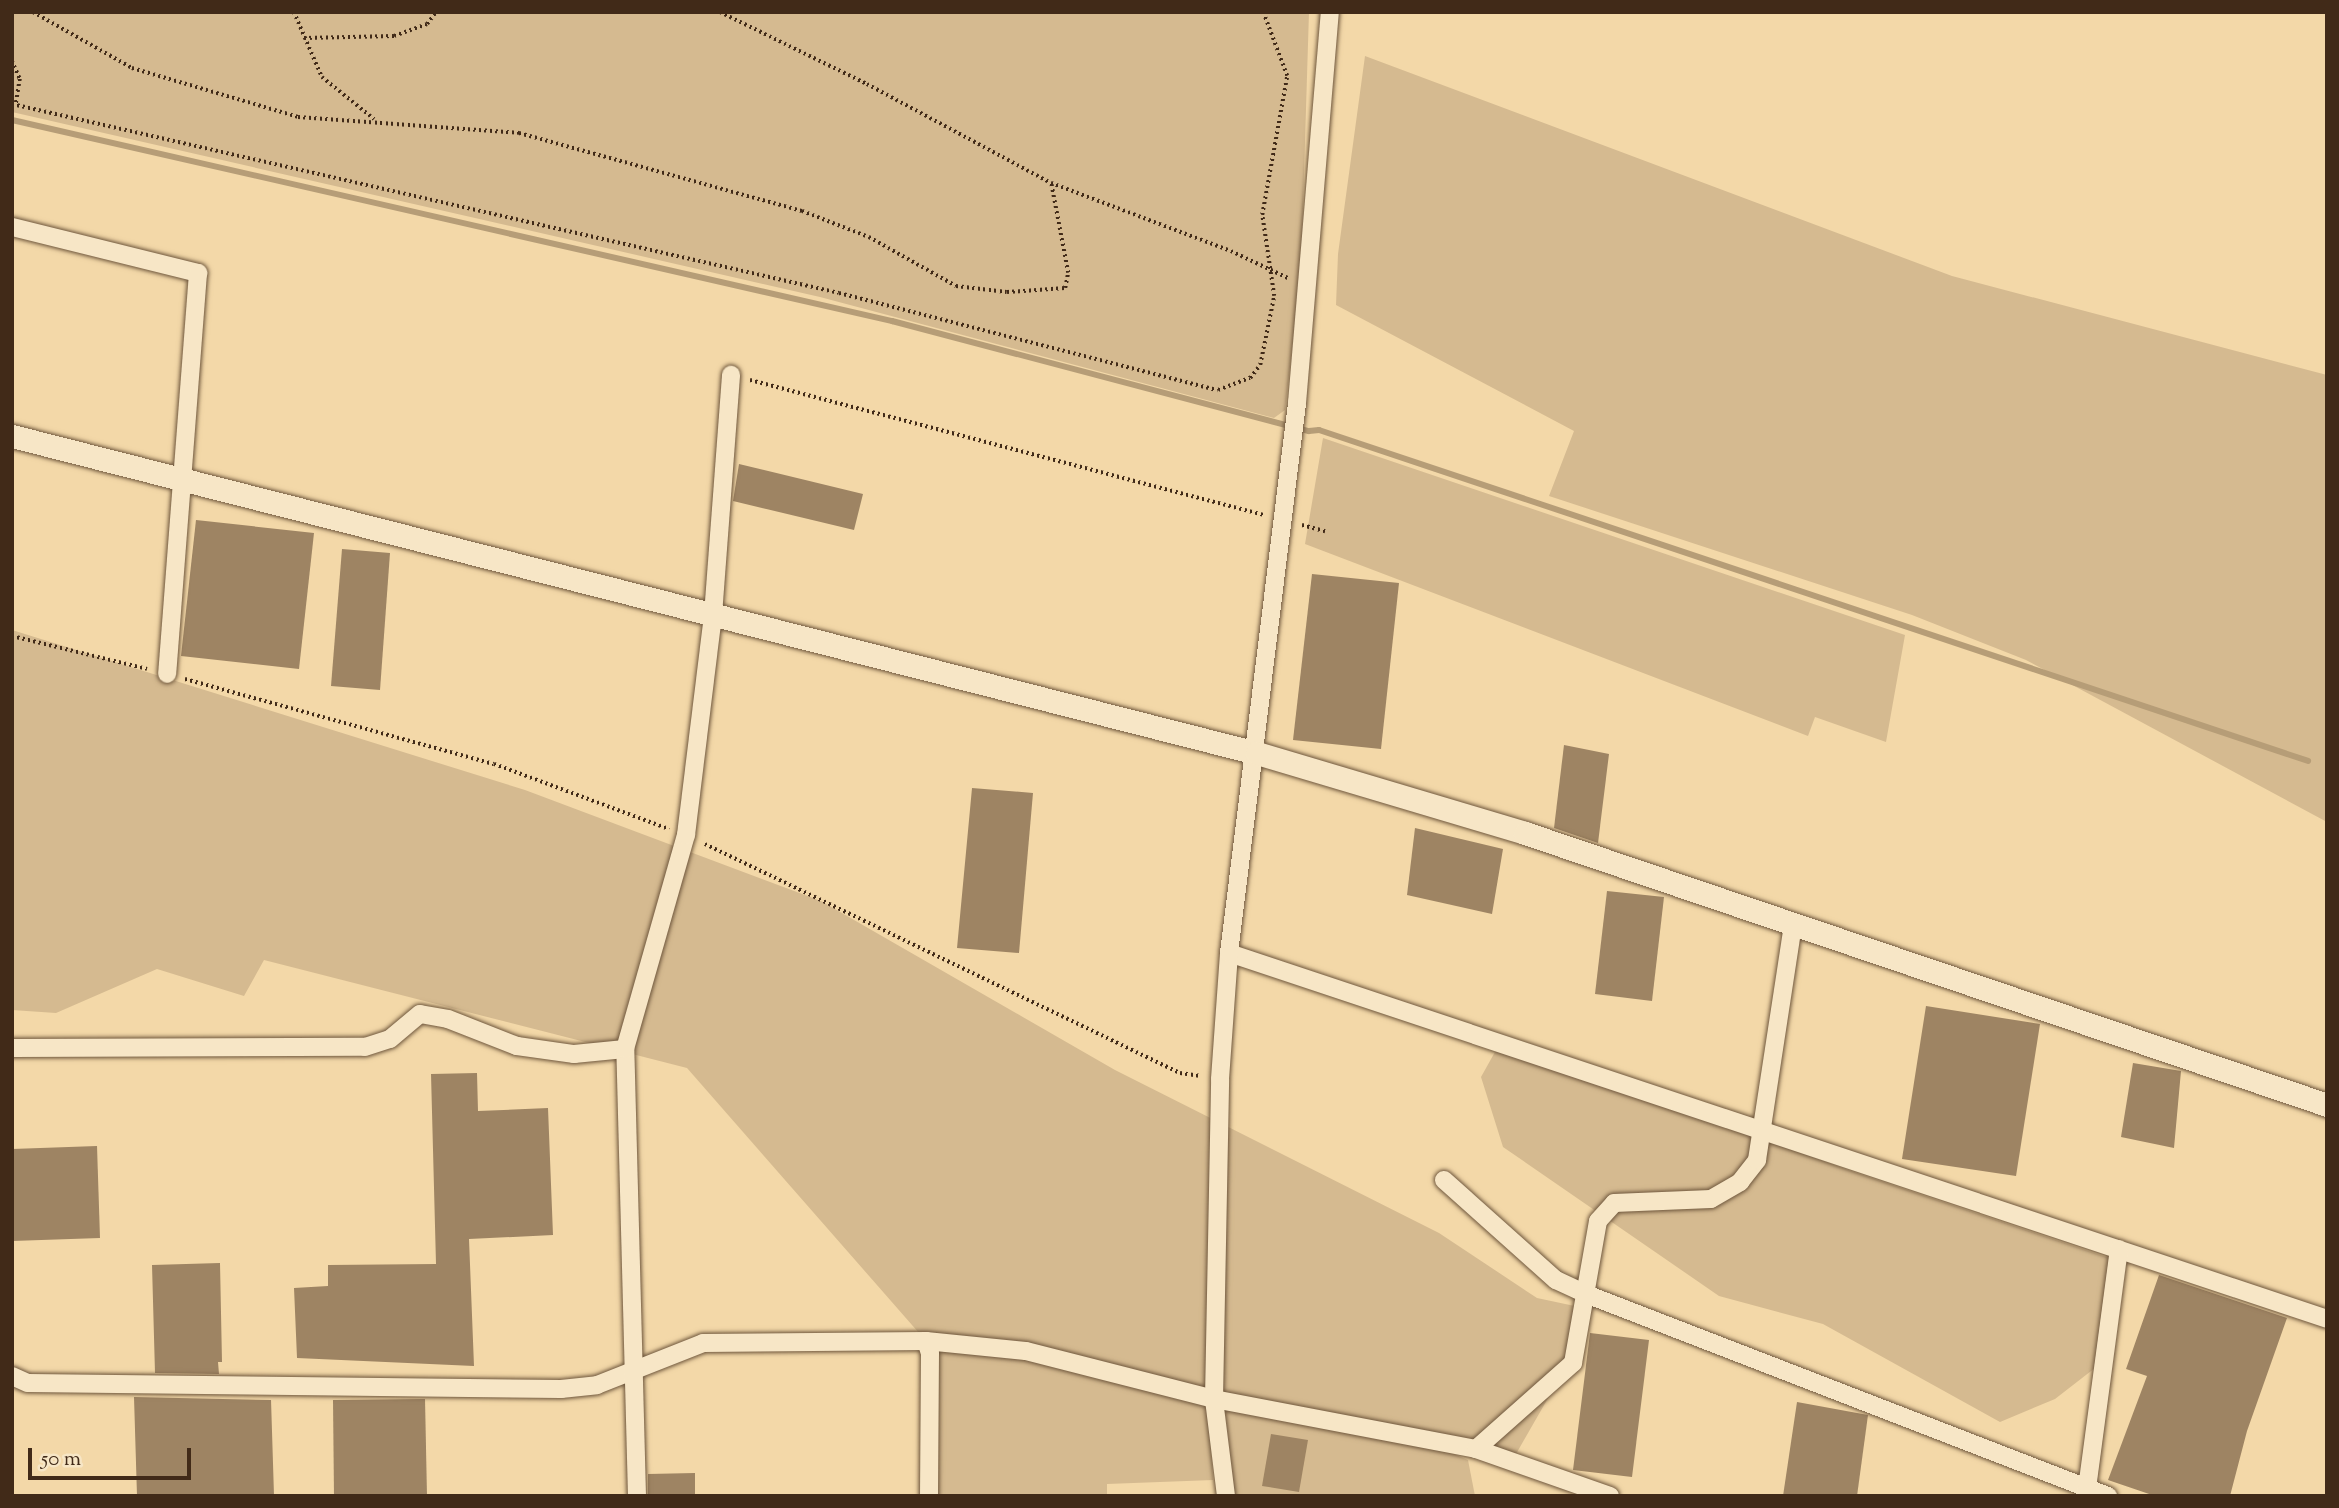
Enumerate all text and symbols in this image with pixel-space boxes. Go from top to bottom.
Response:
scale bar [32,1434,194,1478]
text: 50 m [41,1445,81,1475]

